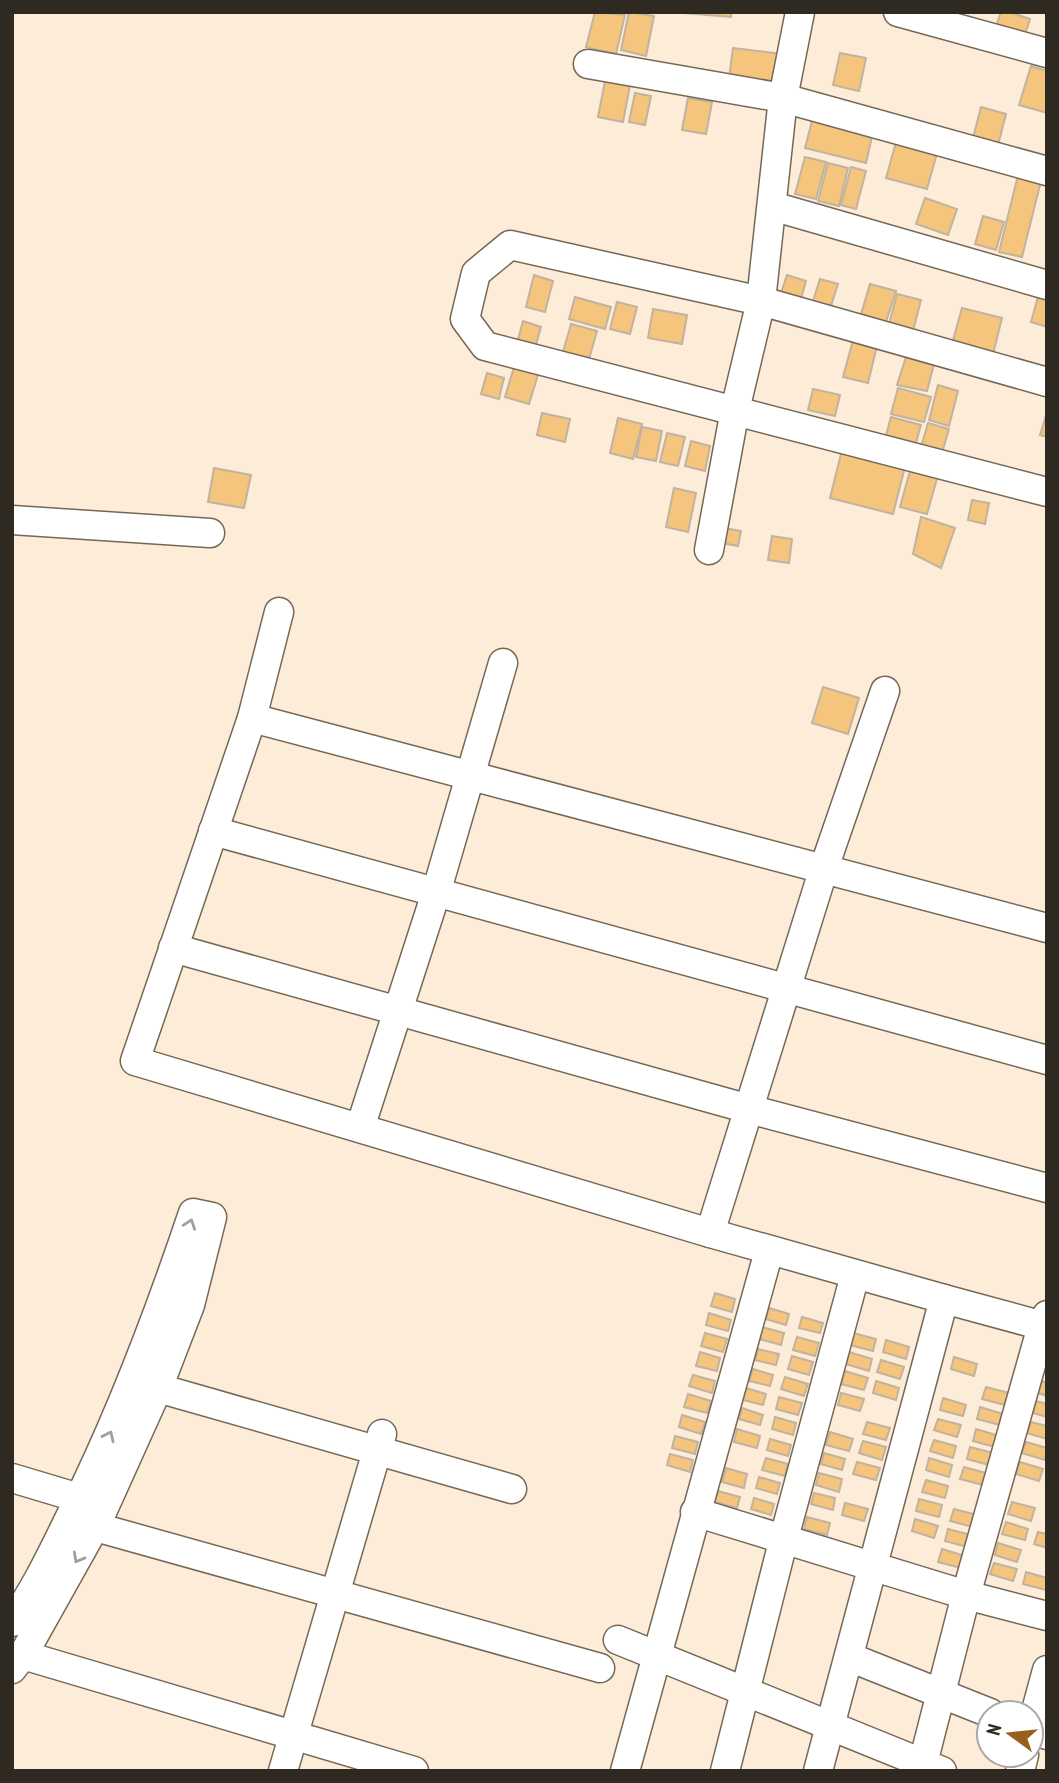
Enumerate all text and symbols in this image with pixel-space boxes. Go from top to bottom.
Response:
one-way arrow [181,1219,196,1231]
one-way arrow [100,1431,114,1443]
one-way arrow [73,1551,86,1563]
north arrow [975,1699,1045,1769]
text: N [981,1722,1006,1738]

